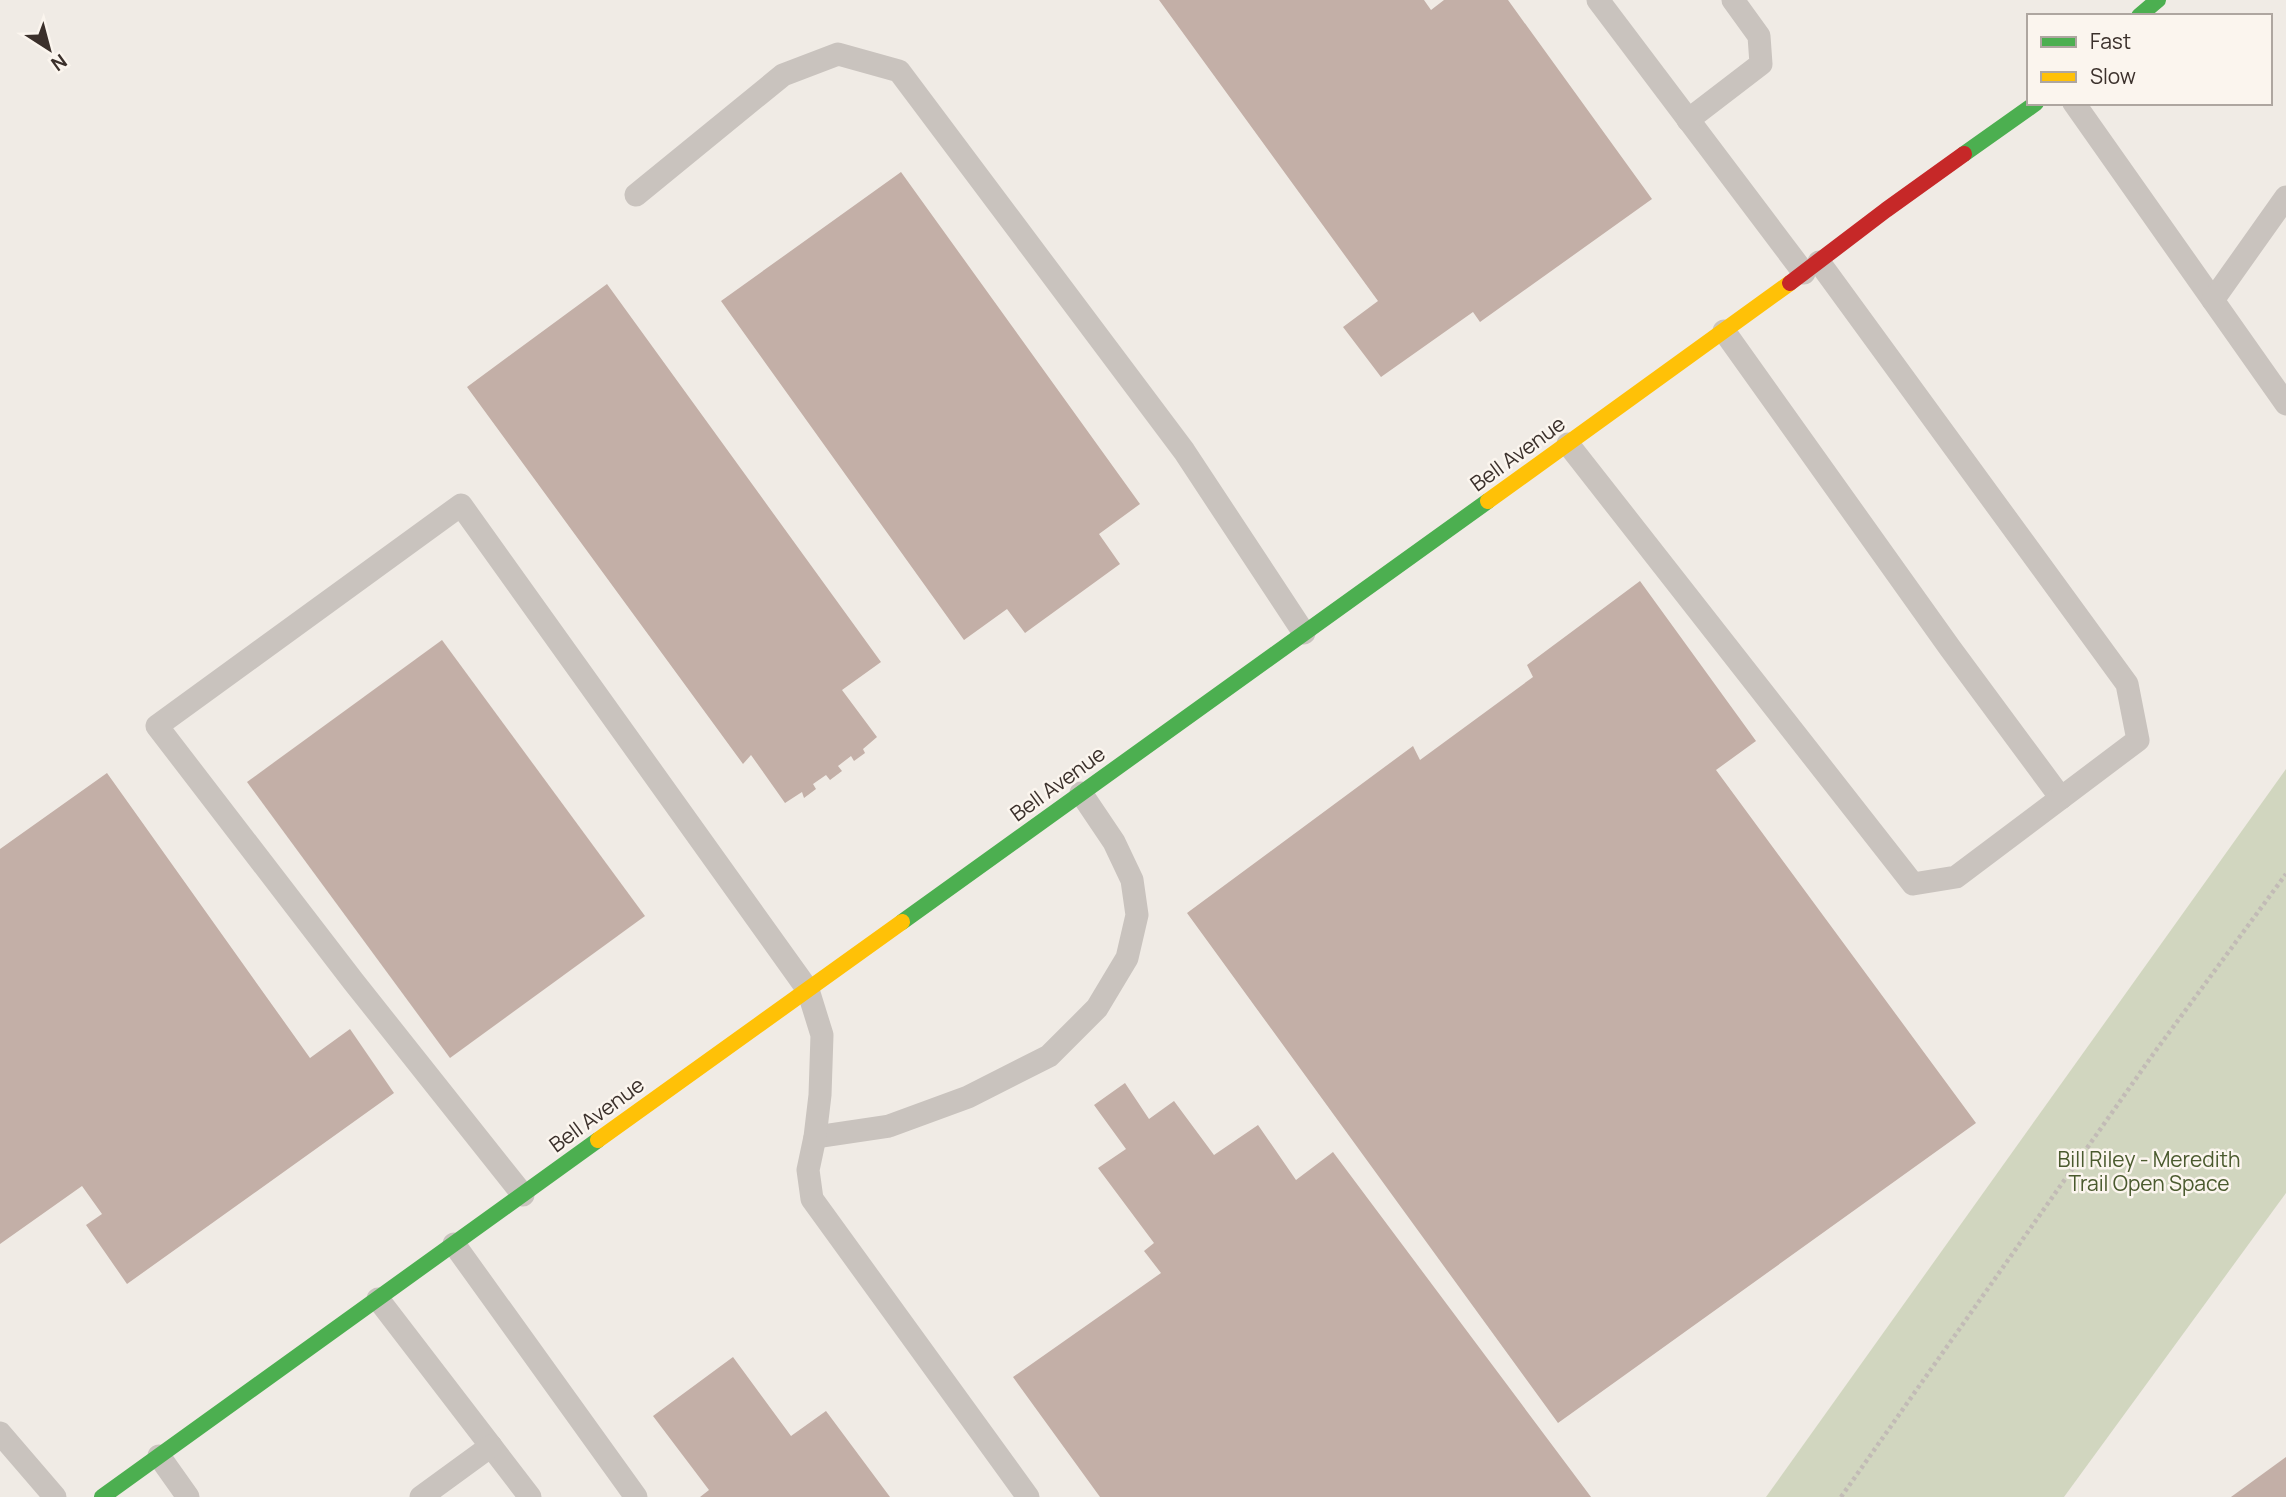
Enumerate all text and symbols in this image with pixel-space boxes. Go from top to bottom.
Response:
north arrow [14,14,84,84]
legend [2027,14,2272,105]
text: Fast [2090,27,2131,55]
text: N [46,48,72,77]
text: Slow [2090,62,2136,90]
street label: Bell Avenue [1464,409,1571,497]
street label: Bell Avenue [1004,739,1111,827]
street label: Bell Avenue [543,1070,650,1158]
park label: Bill Riley - Meredith Trail Open Space [2058,1145,2240,1197]

